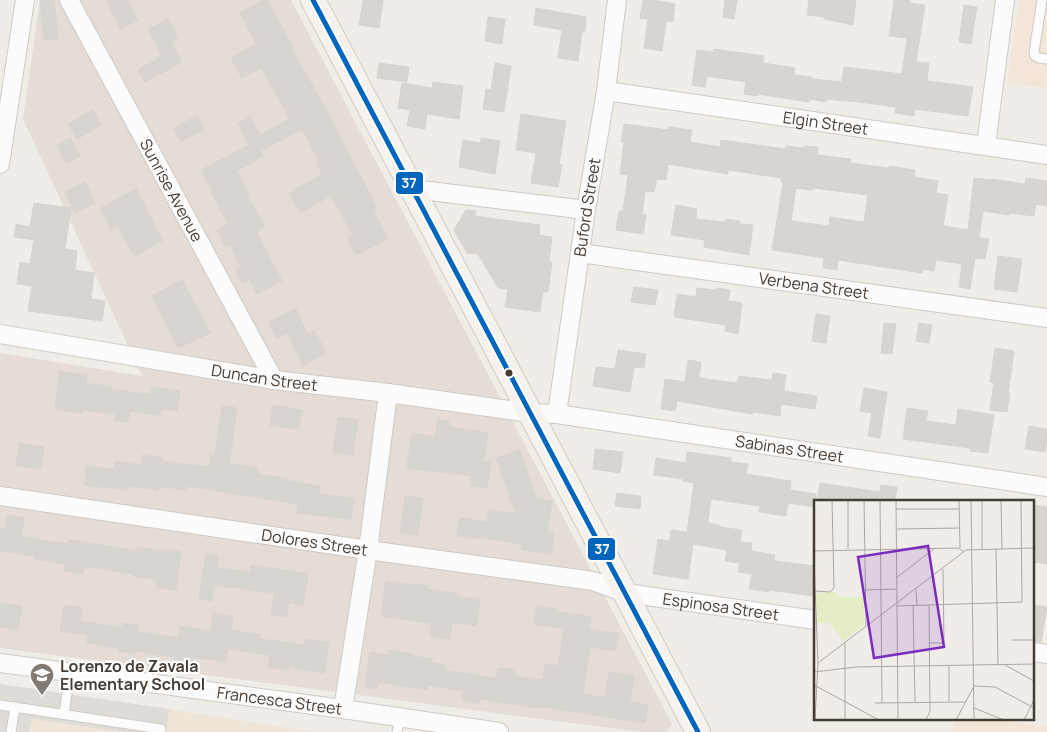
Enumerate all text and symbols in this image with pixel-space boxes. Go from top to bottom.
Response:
street label: Elgin Street [782,106,870,140]
street label: Sunrise Avenue [135,135,208,246]
street label: Buford Street [569,156,606,258]
line badge: 37 [395,171,424,195]
text: 37 [401,173,417,192]
street label: Verbena Street [757,267,870,304]
street label: Duncan Street [210,359,319,396]
unlabelled marker [504,368,514,378]
street label: Sabinas Street [734,430,845,468]
inset map [814,500,1034,720]
street label: Dolores Street [260,524,369,561]
line badge: 37 [587,537,616,561]
text: 37 [594,539,610,558]
street label: Espinosa Street [661,587,780,626]
place label: Lorenzo de Zavala Elementary School [60,655,205,695]
school or university icon: Lorenzo de Zavala Elementary School [29,662,55,696]
street label: Francesca Street [215,681,344,720]

